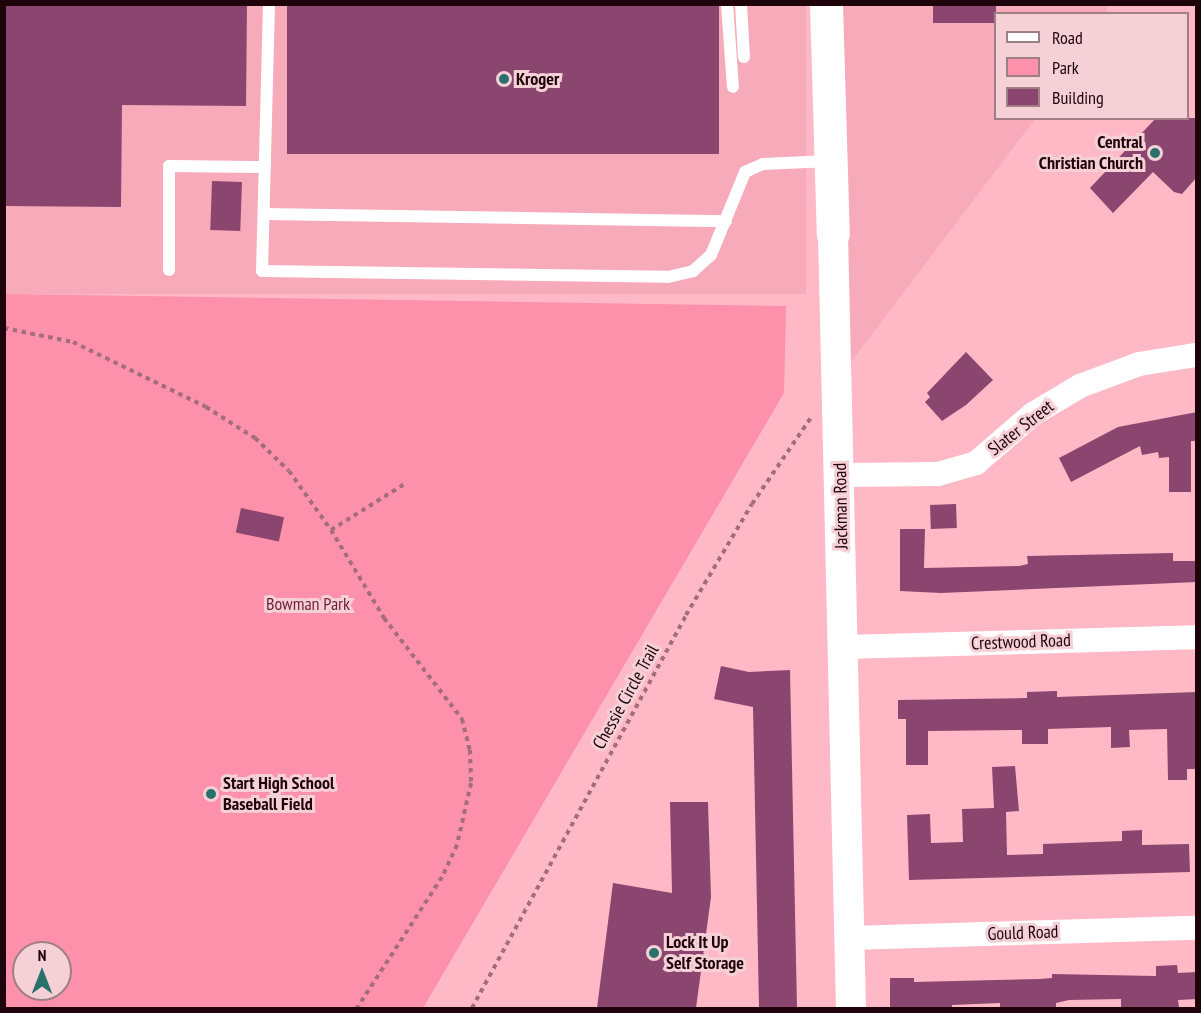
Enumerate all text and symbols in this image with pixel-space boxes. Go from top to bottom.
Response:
legend [994,12,1189,120]
text: Road [1052,26,1083,49]
text: Park [1052,56,1079,79]
place label: Kroger [516,68,559,90]
marker: Kroger [497,72,511,86]
text: Building [1052,86,1104,109]
place label: Central Christian Church [1039,132,1143,174]
marker: Central Christian Church [1148,146,1162,160]
street label: Slater Street [984,396,1058,460]
street label: Jackman Road [829,463,853,549]
park label: Bowman Park [266,593,350,615]
street label: Crestwood Road [971,629,1071,655]
street label: Chessie Circle Trail [588,641,664,753]
place label: Start High School Baseball Field [223,773,334,816]
marker: Start High School Baseball Field [204,787,218,801]
street label: Gould Road [987,921,1059,945]
place label: Lock It Up Self Storage [666,932,744,974]
north arrow [12,941,72,1001]
text: N [38,945,46,965]
marker: Lock It Up Self Storage [647,946,661,960]

